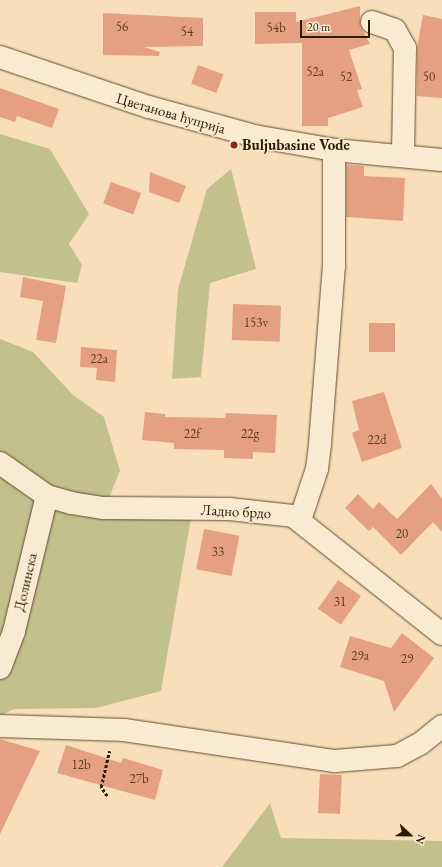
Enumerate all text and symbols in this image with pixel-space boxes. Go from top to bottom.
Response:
scale bar [302,12,372,38]
house number: 56 [116,19,128,35]
text: 20 m [307,19,330,35]
house number: 54b [266,20,286,36]
house number: 54 [181,24,193,40]
house number: 52a [306,64,324,80]
house number: 52 [340,69,352,85]
house number: 50 [423,69,435,85]
street label: Цветанова ћуприја [114,89,228,137]
place label: Buljubasine Vode [242,136,350,154]
marker: Buljubasine Vode [229,140,239,150]
house number: 153v [244,315,268,331]
house number: 22a [90,351,108,367]
house number: 22f [184,426,200,442]
house number: 22g [241,426,259,442]
house number: 22d [367,432,387,448]
street label: Ладно брдо [200,500,272,522]
house number: 20 [396,526,408,542]
house number: 33 [212,544,224,560]
street label: Долинска [10,551,40,613]
house number: 31 [334,594,346,610]
house number: 29a [351,648,369,664]
house number: 29 [401,651,413,667]
house number: 12b [71,757,91,773]
house number: 27b [129,771,149,787]
north arrow [390,815,430,855]
text: N [413,833,429,846]

